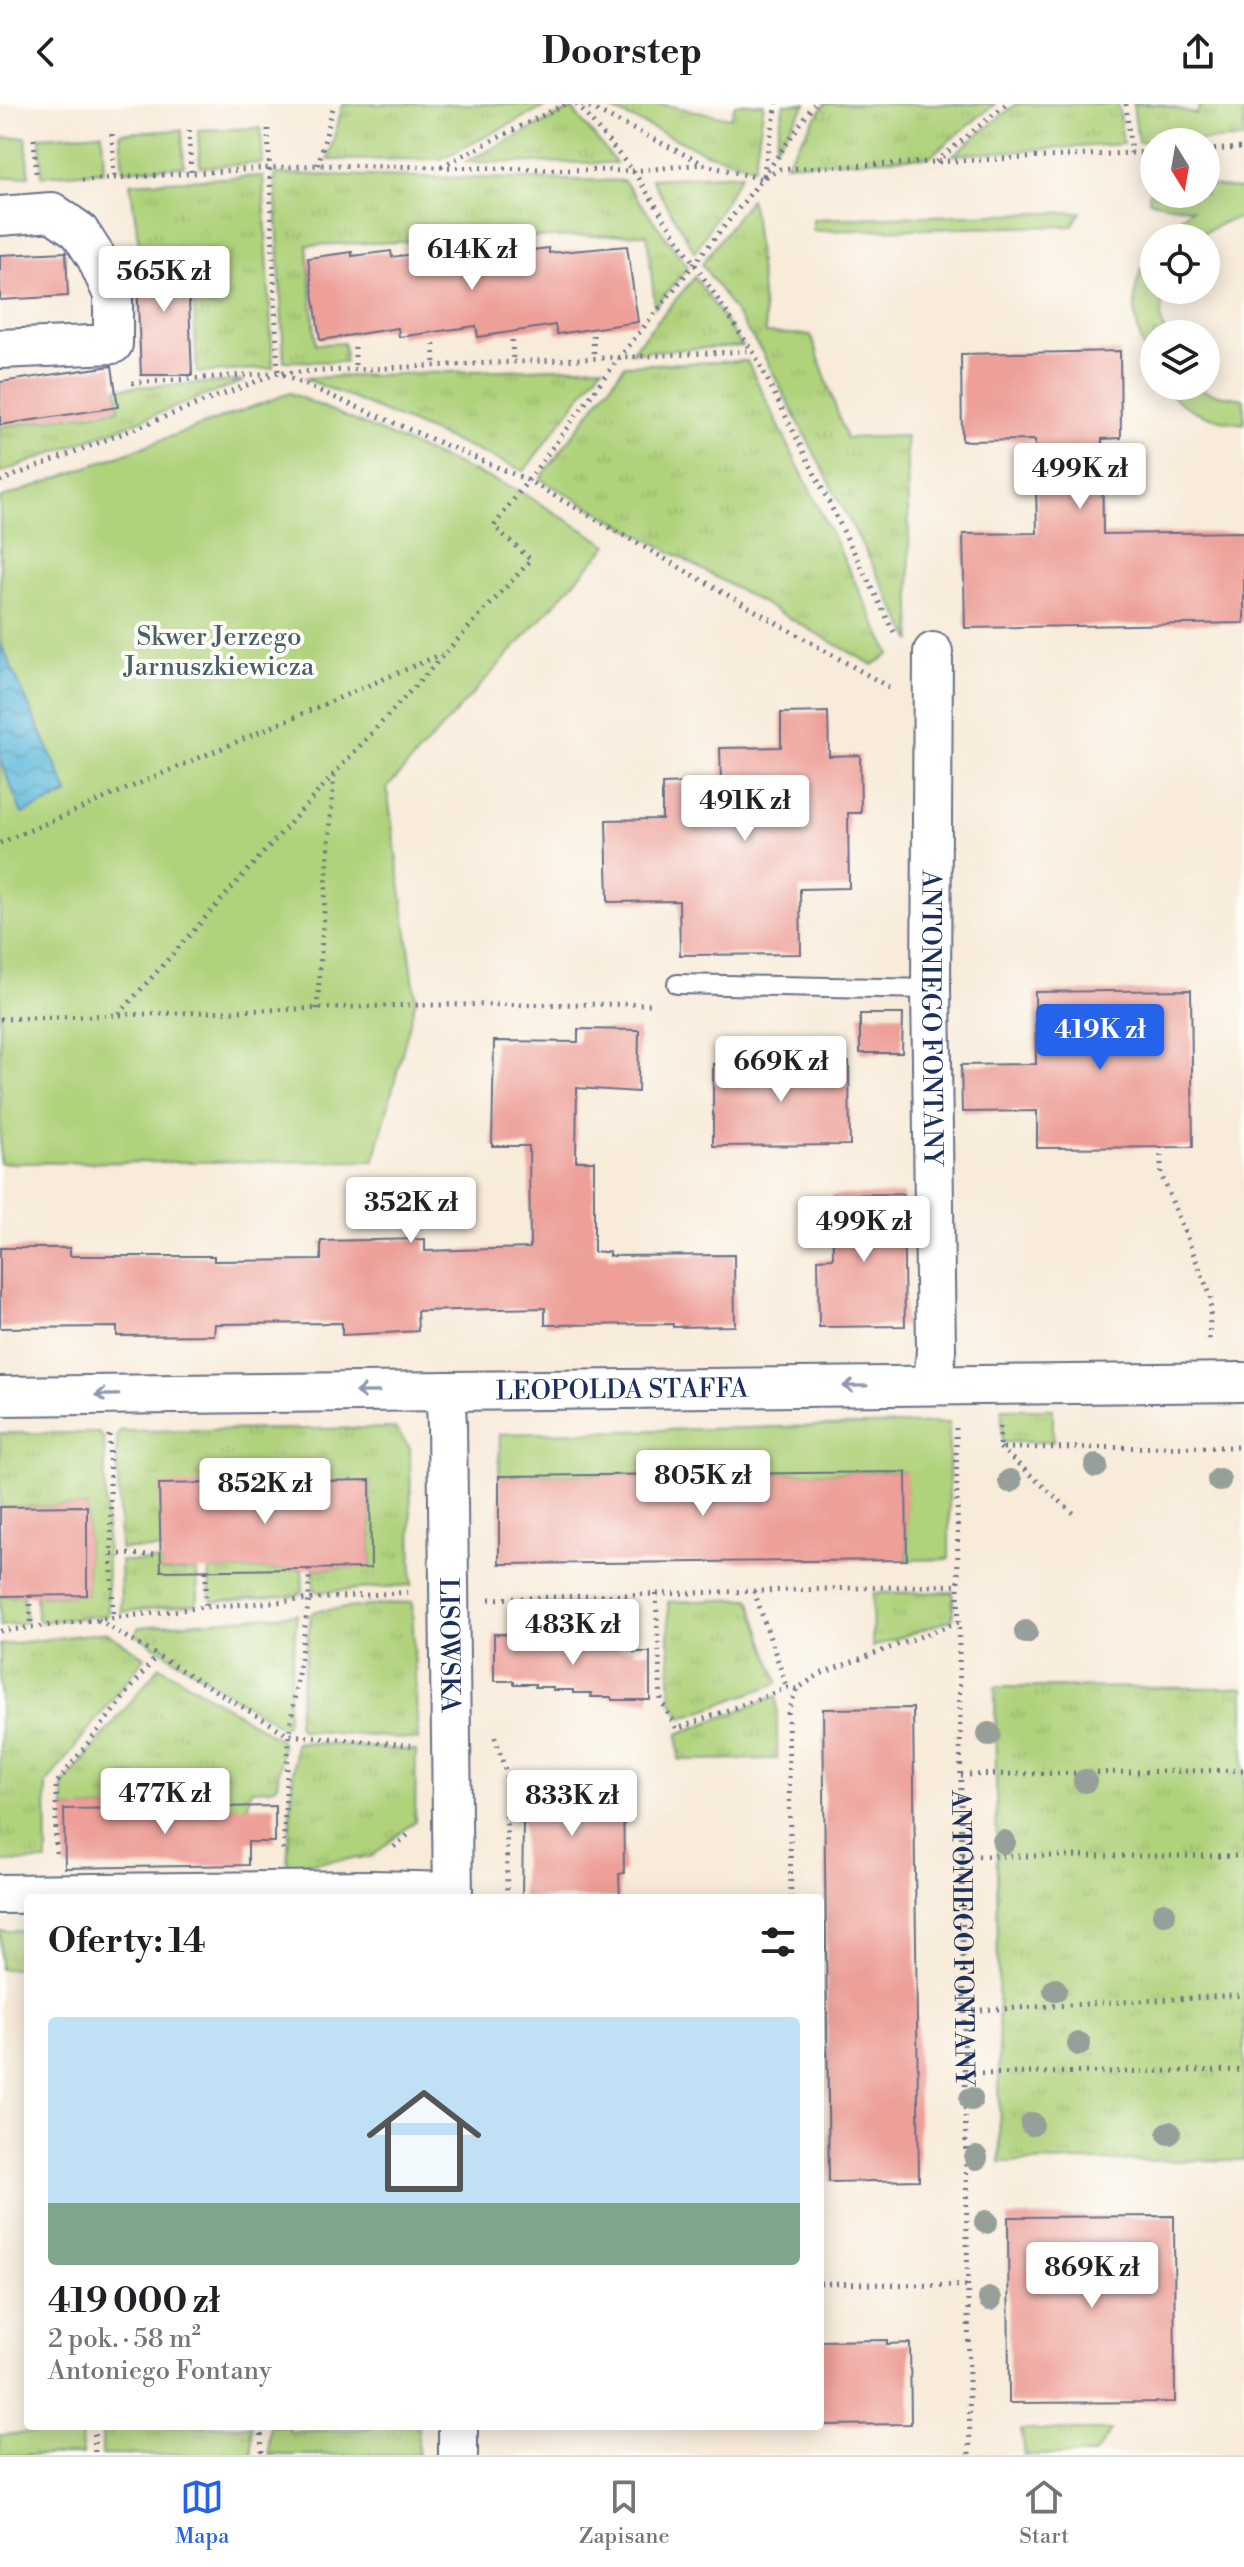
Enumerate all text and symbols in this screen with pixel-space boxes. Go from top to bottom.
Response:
icon: back [24,30,68,74]
text: Doorstep [542,30,702,75]
icon: share [1176,30,1220,74]
north arrow [1140,128,1220,208]
map controls [1140,128,1220,400]
pin: 614K zł [398,224,546,292]
button: locate [1140,224,1220,304]
text: 614K zł [427,234,517,266]
pin: 565K zł [90,246,238,314]
text: 565K zł [117,256,211,288]
button: layers [1140,320,1220,400]
pin: 499K zł [1006,443,1154,511]
text: 499K zł [1032,453,1128,485]
park label: Skwer Jerzego Jarnuszkiewicza [123,621,315,683]
pin: 491K zł [671,775,819,843]
text: 491K zł [699,785,791,817]
street label: ANTONIEGO FONTANY [914,869,948,1168]
pin: 419K zł [1026,1004,1174,1072]
text: 419K zł [1054,1014,1146,1046]
pin: 669K zł [707,1036,855,1104]
text: 669K zł [733,1046,829,1078]
pin: 352K zł [337,1177,485,1245]
text: 352K zł [364,1187,458,1219]
pin: 499K zł [790,1196,938,1264]
text: 499K zł [816,1206,912,1238]
street label: LEOPOLDA STAFFA [495,1373,750,1407]
one-way arrow [842,1378,869,1393]
one-way arrow [354,1384,381,1400]
one-way arrow [94,1387,121,1403]
pin: 805K zł [629,1450,777,1518]
pin: 852K zł [191,1458,339,1526]
text: 805K zł [654,1460,752,1492]
text: 852K zł [217,1468,313,1500]
street label: LISOWSKA [432,1577,466,1714]
pin: 483K zł [499,1599,647,1667]
text: 483K zł [525,1609,621,1641]
pin: 477K zł [91,1768,239,1836]
pin: 833K zł [498,1770,646,1838]
text: 477K zł [119,1778,211,1810]
text: 833K zł [525,1780,619,1812]
street label: ANTONIEGO FONTANY [944,1789,980,2088]
icon: filters [756,1920,800,1964]
text: Oferty: 14 [48,1921,206,1963]
icon: home [352,2069,496,2213]
pin: 869K zł [1018,2242,1166,2310]
text: 869K zł [1044,2252,1140,2284]
text: 419 000 zł [48,2281,220,2323]
text: 2 pok. · 58 m² [48,2323,201,2355]
text: Antoniego Fontany [48,2355,272,2387]
tab: Mapa [175,2475,229,2550]
tab: Zapisane [579,2475,670,2550]
tab: Start [1019,2475,1069,2550]

